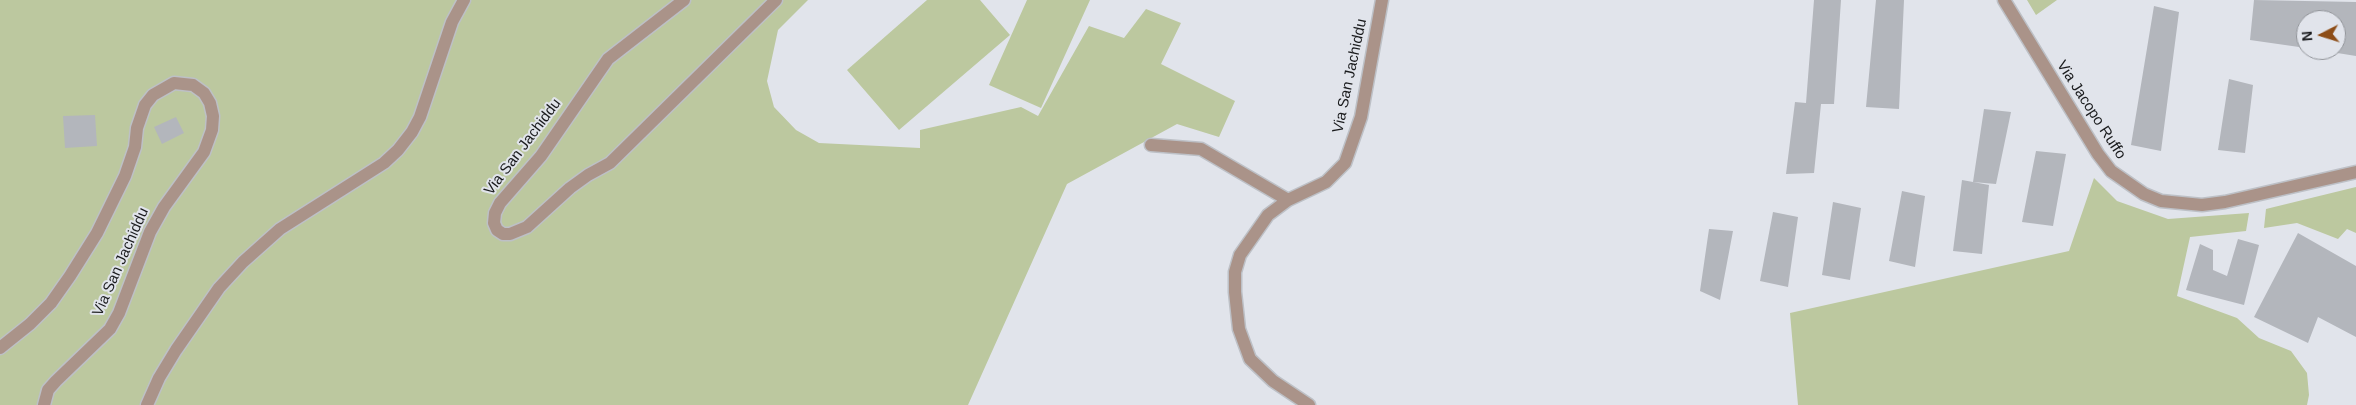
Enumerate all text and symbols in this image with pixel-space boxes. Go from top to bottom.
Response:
north arrow [2296,10,2346,60]
street label: Via San Jachiddu [1329,17,1371,135]
text: N [2299,30,2315,42]
street label: Via Jacopo Ruffo [2052,57,2130,163]
street label: Via San Jachiddu [481,95,565,199]
street label: Via San Jachiddu [89,205,153,319]

